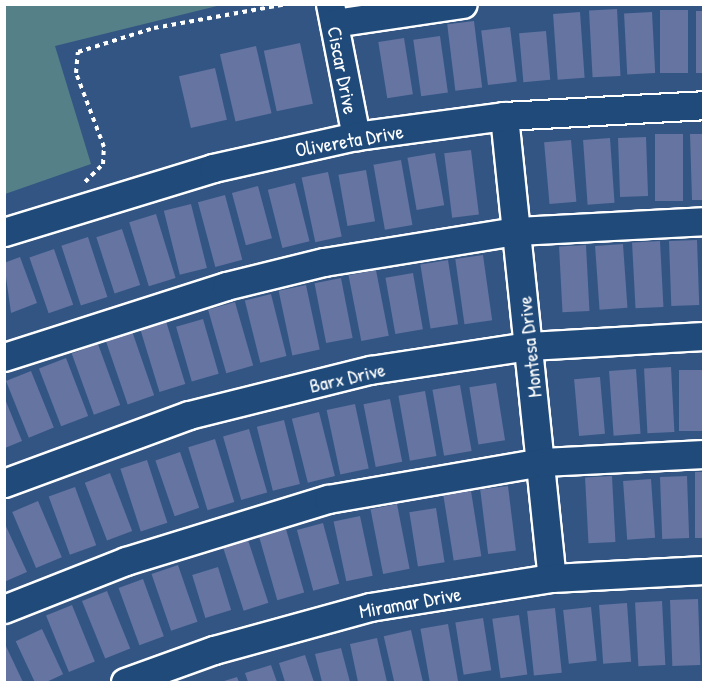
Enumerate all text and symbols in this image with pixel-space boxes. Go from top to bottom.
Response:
street label: Ciscar Drive [323,24,363,116]
street label: Olivereta Drive [293,119,405,161]
street label: Montesa Drive [512,295,546,399]
street label: Barx Drive [307,357,387,397]
street label: Miramar Drive [357,581,463,623]

